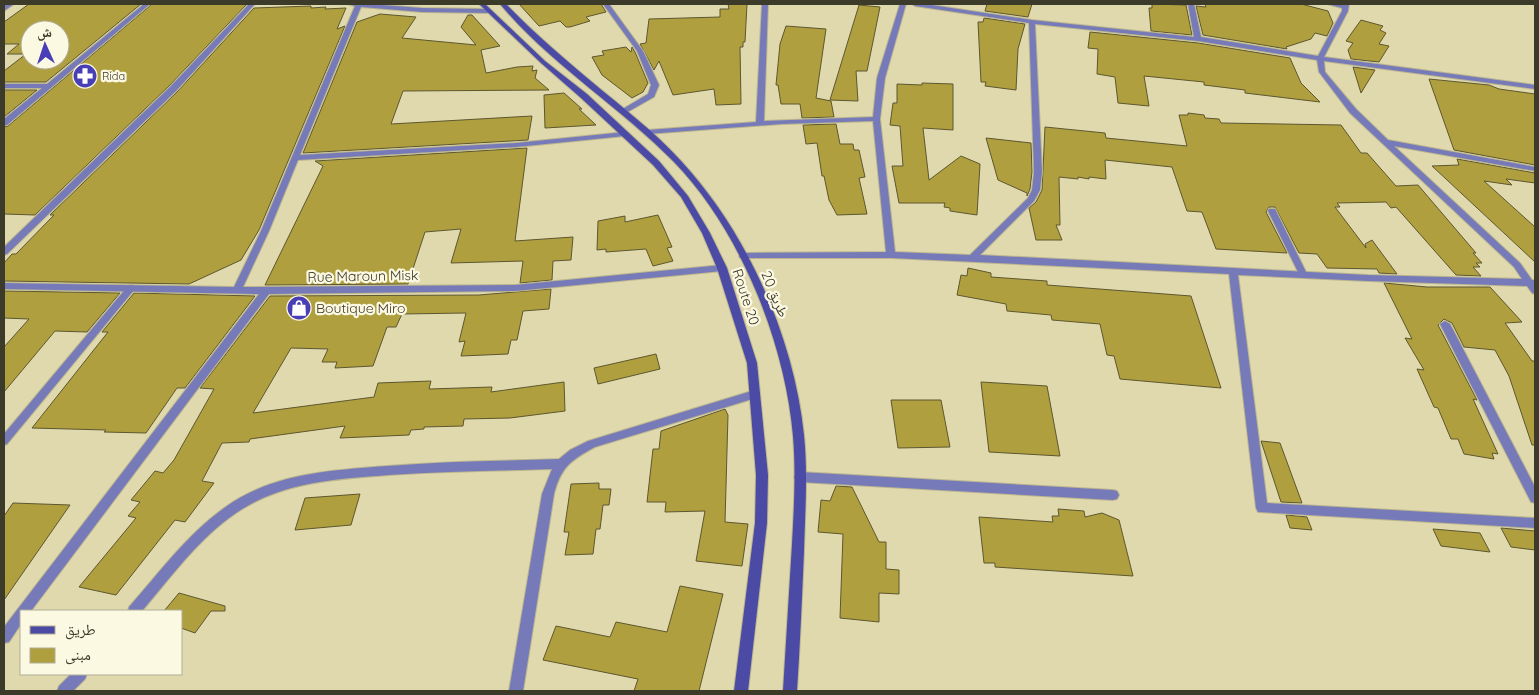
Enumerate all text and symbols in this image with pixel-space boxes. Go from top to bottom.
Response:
north arrow [20,20,70,70]
text: ش [36,23,52,41]
pharmacy icon: Rida [72,63,98,89]
place label: Rida [102,69,125,83]
street label: Rue Maroun Misk [307,266,419,286]
street label: Route 20 [728,267,764,327]
street label: طريق 20 [756,268,793,320]
shop icon: Boutique Miro [286,295,312,321]
place label: Boutique Miro [316,299,406,317]
legend [20,610,182,675]
text: طريق [65,620,96,640]
text: مبنى [65,645,91,665]

